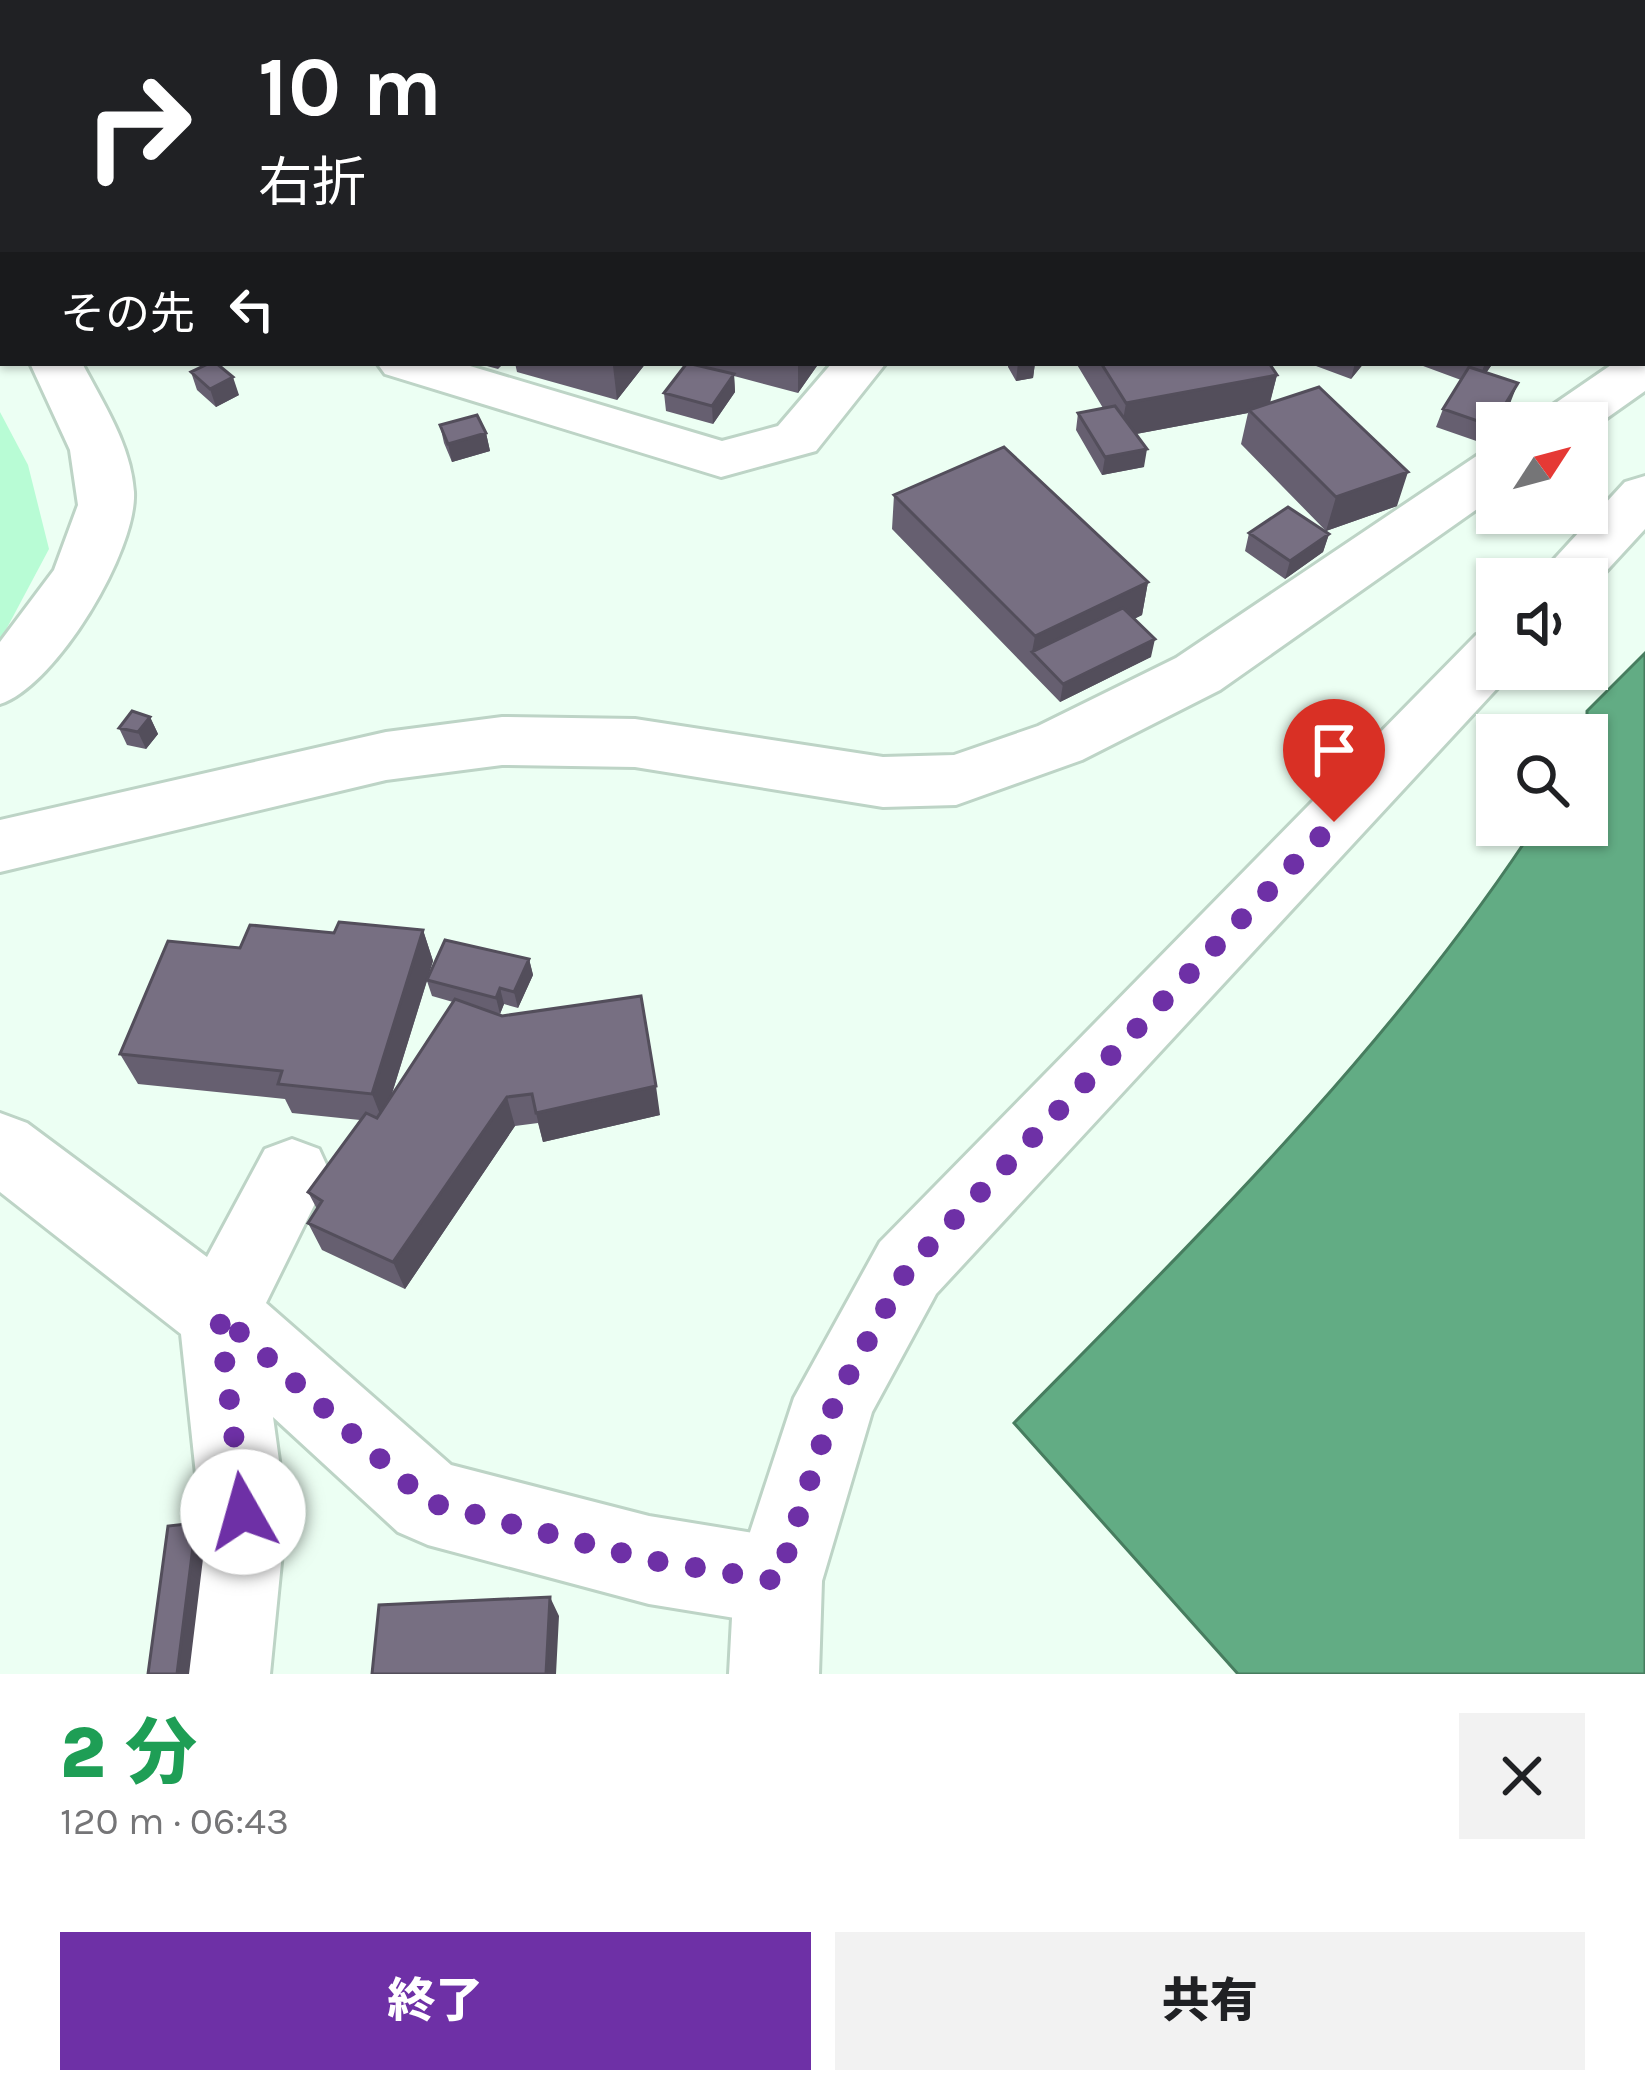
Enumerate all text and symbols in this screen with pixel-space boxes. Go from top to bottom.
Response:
text: 10 m [258,38,442,136]
icon: right [60,48,216,204]
text: 右折 [258,151,366,215]
icon: left [219,276,285,342]
text: その先 [60,288,195,340]
north arrow [1476,402,1608,534]
map controls [1476,402,1608,846]
button: sound [1476,558,1608,690]
pin [1283,699,1385,822]
button: search [1476,714,1608,846]
icon: arrive [1301,717,1367,783]
position arrow [180,1449,306,1575]
text: 2 分 [60,1711,197,1795]
button: close [1459,1713,1585,1839]
text: 120 m · 06:43 [60,1798,289,1844]
button: 終了 [60,1932,811,2070]
button: 共有 [835,1932,1585,2070]

